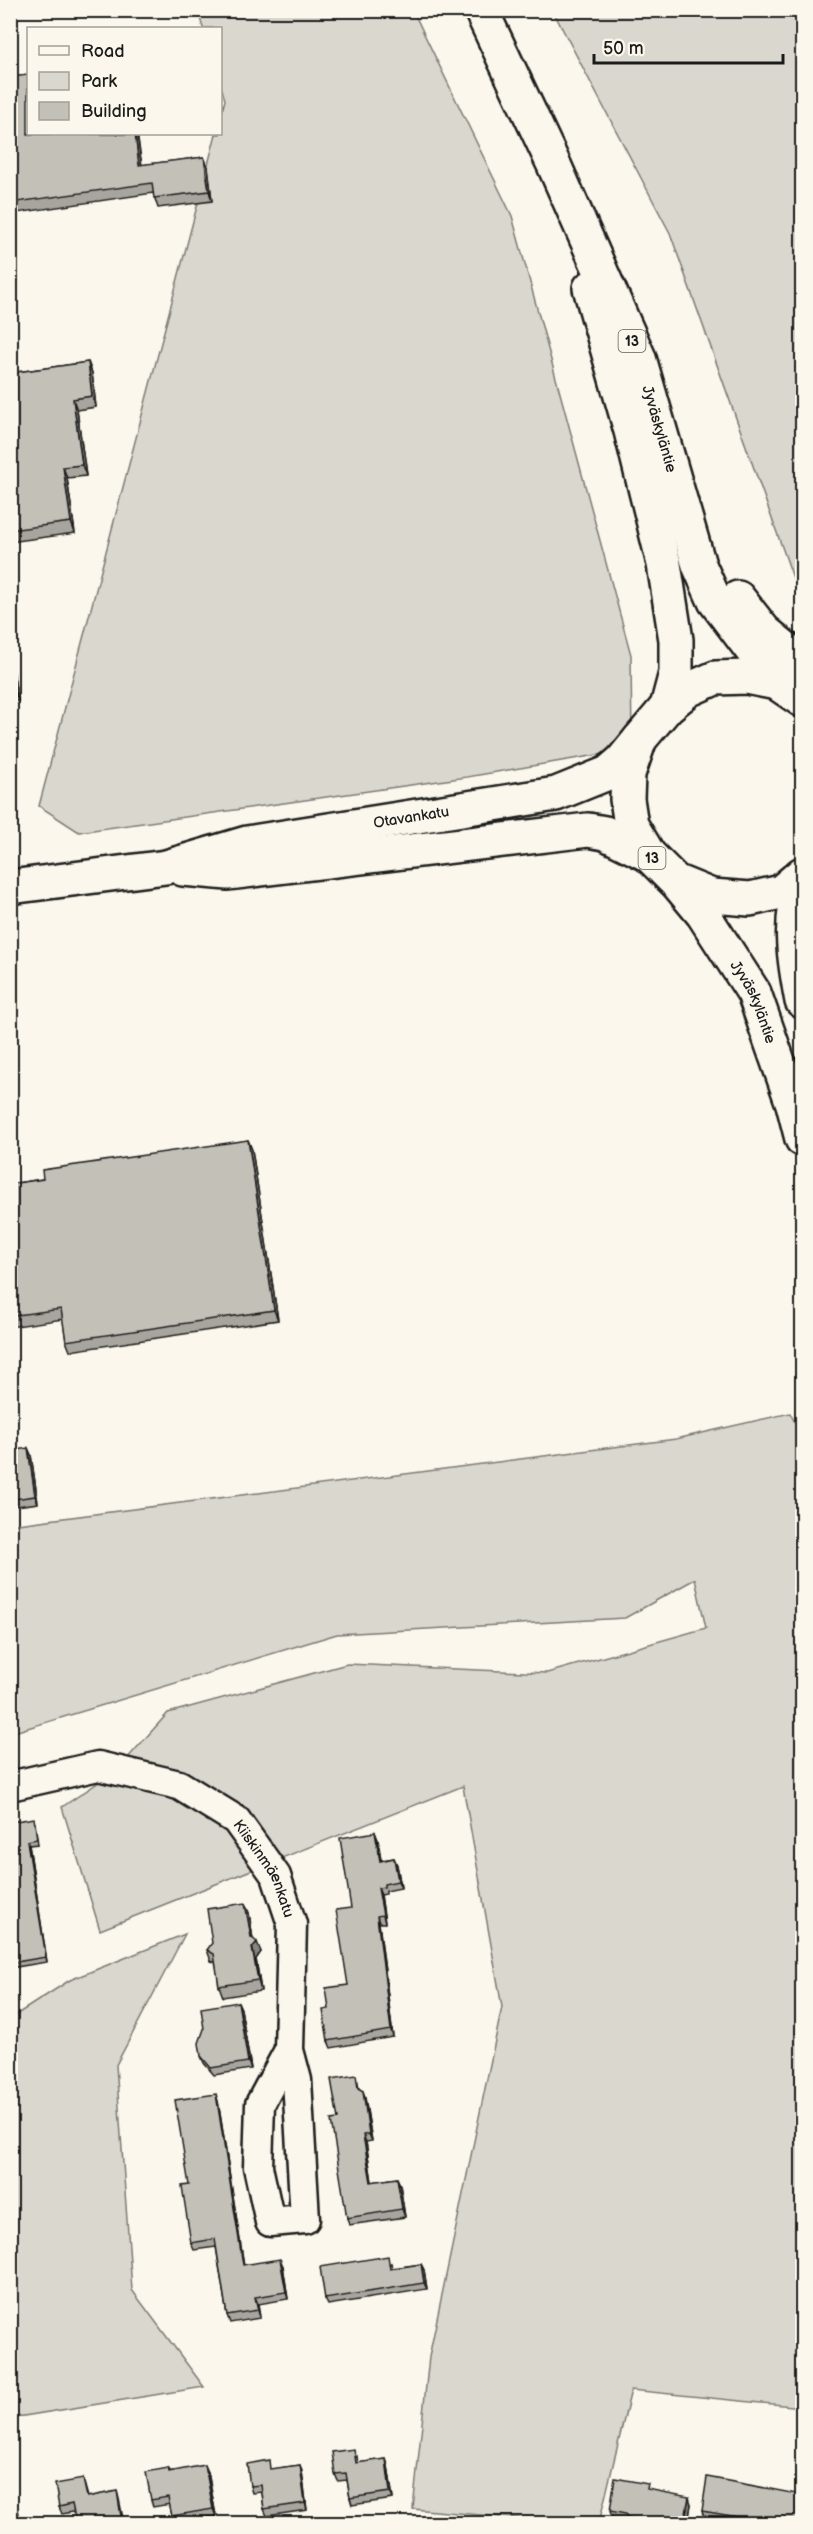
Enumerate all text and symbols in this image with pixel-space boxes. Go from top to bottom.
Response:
legend [27,27,222,135]
scale bar [594,27,783,65]
text: 50 m [603,38,644,59]
text: Road [81,41,125,62]
text: Park [81,71,117,92]
text: Building [81,101,147,122]
road number: 13 [618,330,646,352]
street label: Jyväskyläntie [637,383,681,475]
street label: Otavankatu [372,802,451,833]
road number: 13 [638,847,666,869]
street label: Jyväskyläntie [726,957,780,1046]
street label: Kiiskinmäenkatu [229,1816,298,1920]

